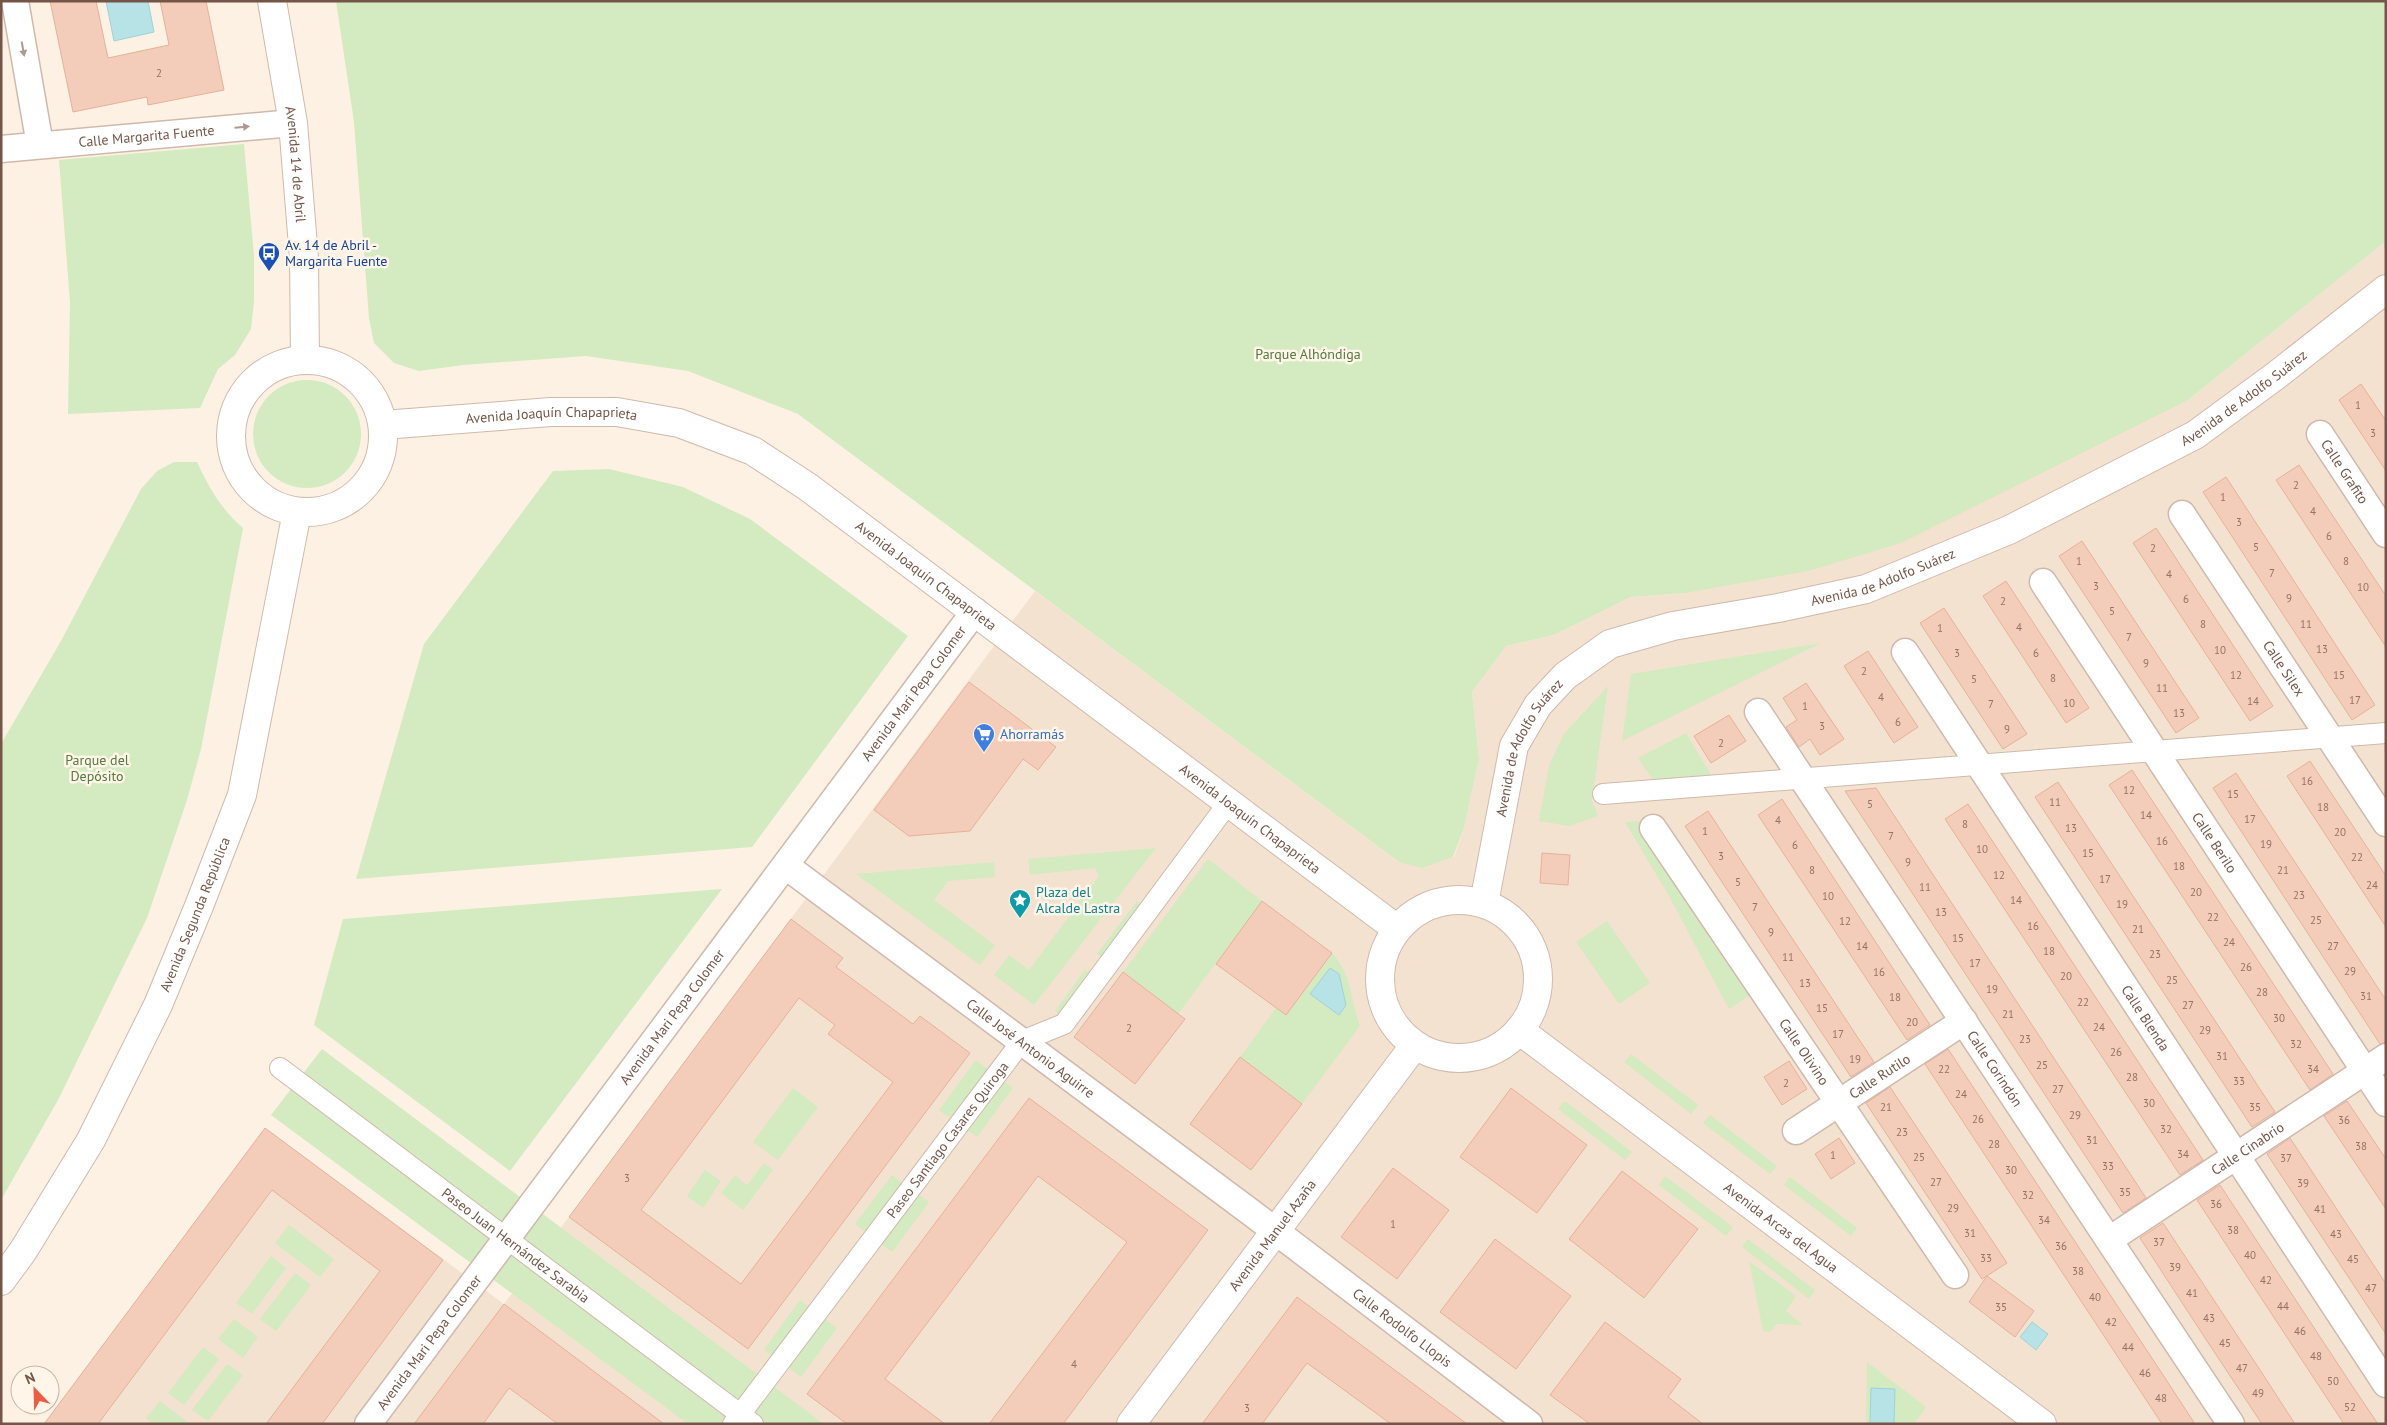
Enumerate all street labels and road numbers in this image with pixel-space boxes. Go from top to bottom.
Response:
street label: Avenida 14 de Abril [281,105,310,223]
street label: Calle Margarita Fuente [78,121,215,151]
street label: Avenida de Adolfo Suárez [2178,346,2310,450]
street label: Avenida Joaquín Chapaprieta [465,403,639,428]
street label: Calle Grafito [2317,436,2373,507]
street label: Avenida Joaquín Chapaprieta [852,517,1000,634]
street label: Avenida de Adolfo Suárez [1809,544,1958,610]
street label: Avenida Mari Pepa Colomer [857,622,970,764]
street label: Calle Silex [2259,637,2309,700]
street label: Avenida de Adolfo Suárez [1492,675,1567,818]
street label: Avenida Joaquín Chapaprieta [1176,760,1324,878]
street label: Calle Berilo [2188,809,2241,876]
street label: Avenida Segunda República [156,834,234,994]
street label: Avenida Mari Pepa Colomer [616,946,728,1088]
street label: Calle Blenda [2117,982,2174,1055]
street label: Calle José Antonio Aguirre [963,995,1098,1102]
street label: Calle Olivino [1775,1015,1833,1089]
street label: Calle Corindón [1963,1027,2027,1110]
street label: Calle Rutilo [1846,1050,1914,1103]
street label: Paseo Santiago Casares Quiroga [883,1058,1012,1222]
street label: Calle Cinabrio [2208,1118,2287,1179]
street label: Avenida Manuel Azaña [1225,1176,1320,1294]
street label: Avenida Arcas del Agua [1720,1178,1842,1276]
street label: Paseo Juan Hernández Sarabia [438,1184,593,1307]
street label: Avenida Mari Pepa Colomer [373,1271,485,1413]
street label: Calle Rodolfo Llopis [1349,1284,1455,1371]

